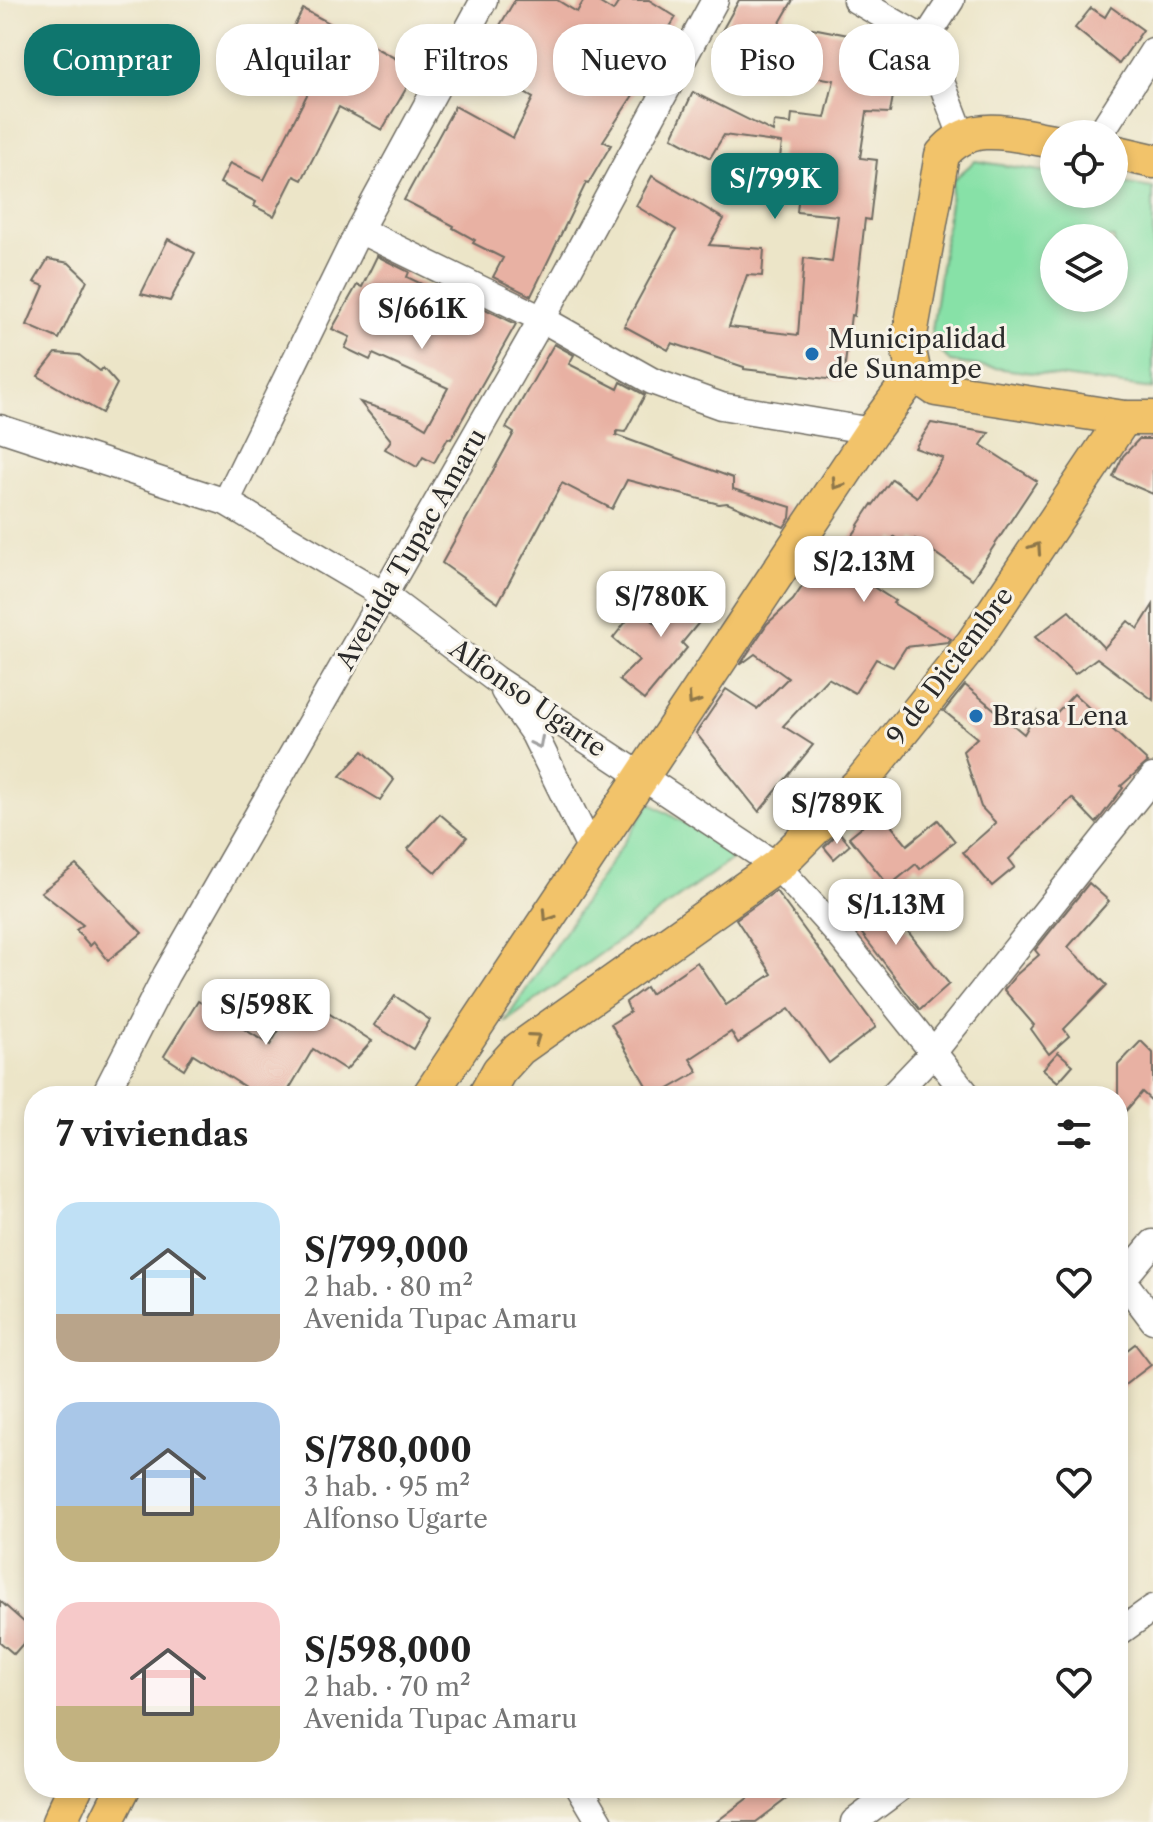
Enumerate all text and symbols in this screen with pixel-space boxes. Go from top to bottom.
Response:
chip: Comprar [24,24,200,96]
chip: Alquilar [216,24,379,96]
chip: Filtros [395,24,537,96]
chip: Nuevo [553,24,695,96]
chip: Piso [711,24,823,96]
chip: Casa [839,24,959,96]
map controls [1040,120,1128,312]
button: locate [1040,120,1128,208]
pin: S/799K [710,153,840,221]
text: S/799K [729,163,821,195]
button: layers [1040,224,1128,312]
pin: S/661K [357,283,487,351]
text: S/661K [377,293,467,325]
place label: Municipalidad de Sunampe [828,323,1007,385]
marker: Municipalidad de Sunampe [803,345,821,363]
street label: Avenida Tupac Amaru [328,423,493,676]
one-way arrow [832,475,847,489]
pin: S/2.13M [790,536,938,604]
one-way arrow [1026,543,1041,557]
text: S/2.13M [813,546,915,578]
pin: S/780K [596,571,726,639]
text: S/780K [614,581,708,613]
street label: 9 de Diciembre [880,581,1020,751]
street label: Alfonso Ugarte [443,632,612,764]
one-way arrow [688,692,703,706]
place label: Brasa Lena [992,700,1128,732]
marker: Brasa Lena [967,707,985,725]
one-way arrow [528,735,544,750]
pin: S/789K [772,778,902,846]
text: S/789K [791,788,883,820]
pin: S/1.13M [822,879,970,947]
text: S/1.13M [846,889,946,921]
one-way arrow [542,907,557,921]
pin: S/598K [201,979,331,1047]
text: S/598K [220,989,312,1021]
one-way arrow [526,1033,540,1048]
icon: filters [1052,1112,1096,1156]
text: 7 viviendas [56,1113,249,1155]
text: S/799,000 [304,1229,469,1271]
icon: home [120,1234,216,1330]
icon: heart [1052,1260,1096,1304]
text: 2 hab. · 80 m² [304,1271,473,1303]
text: Avenida Tupac Amaru [304,1303,577,1335]
text: S/780,000 [304,1429,472,1471]
icon: home [120,1434,216,1530]
icon: heart [1052,1460,1096,1504]
text: 3 hab. · 95 m² [304,1471,470,1503]
text: Alfonso Ugarte [304,1503,488,1535]
text: S/598,000 [304,1629,472,1671]
icon: home [120,1634,216,1730]
icon: heart [1052,1660,1096,1704]
text: 2 hab. · 70 m² [304,1671,471,1703]
text: Avenida Tupac Amaru [304,1703,577,1735]

